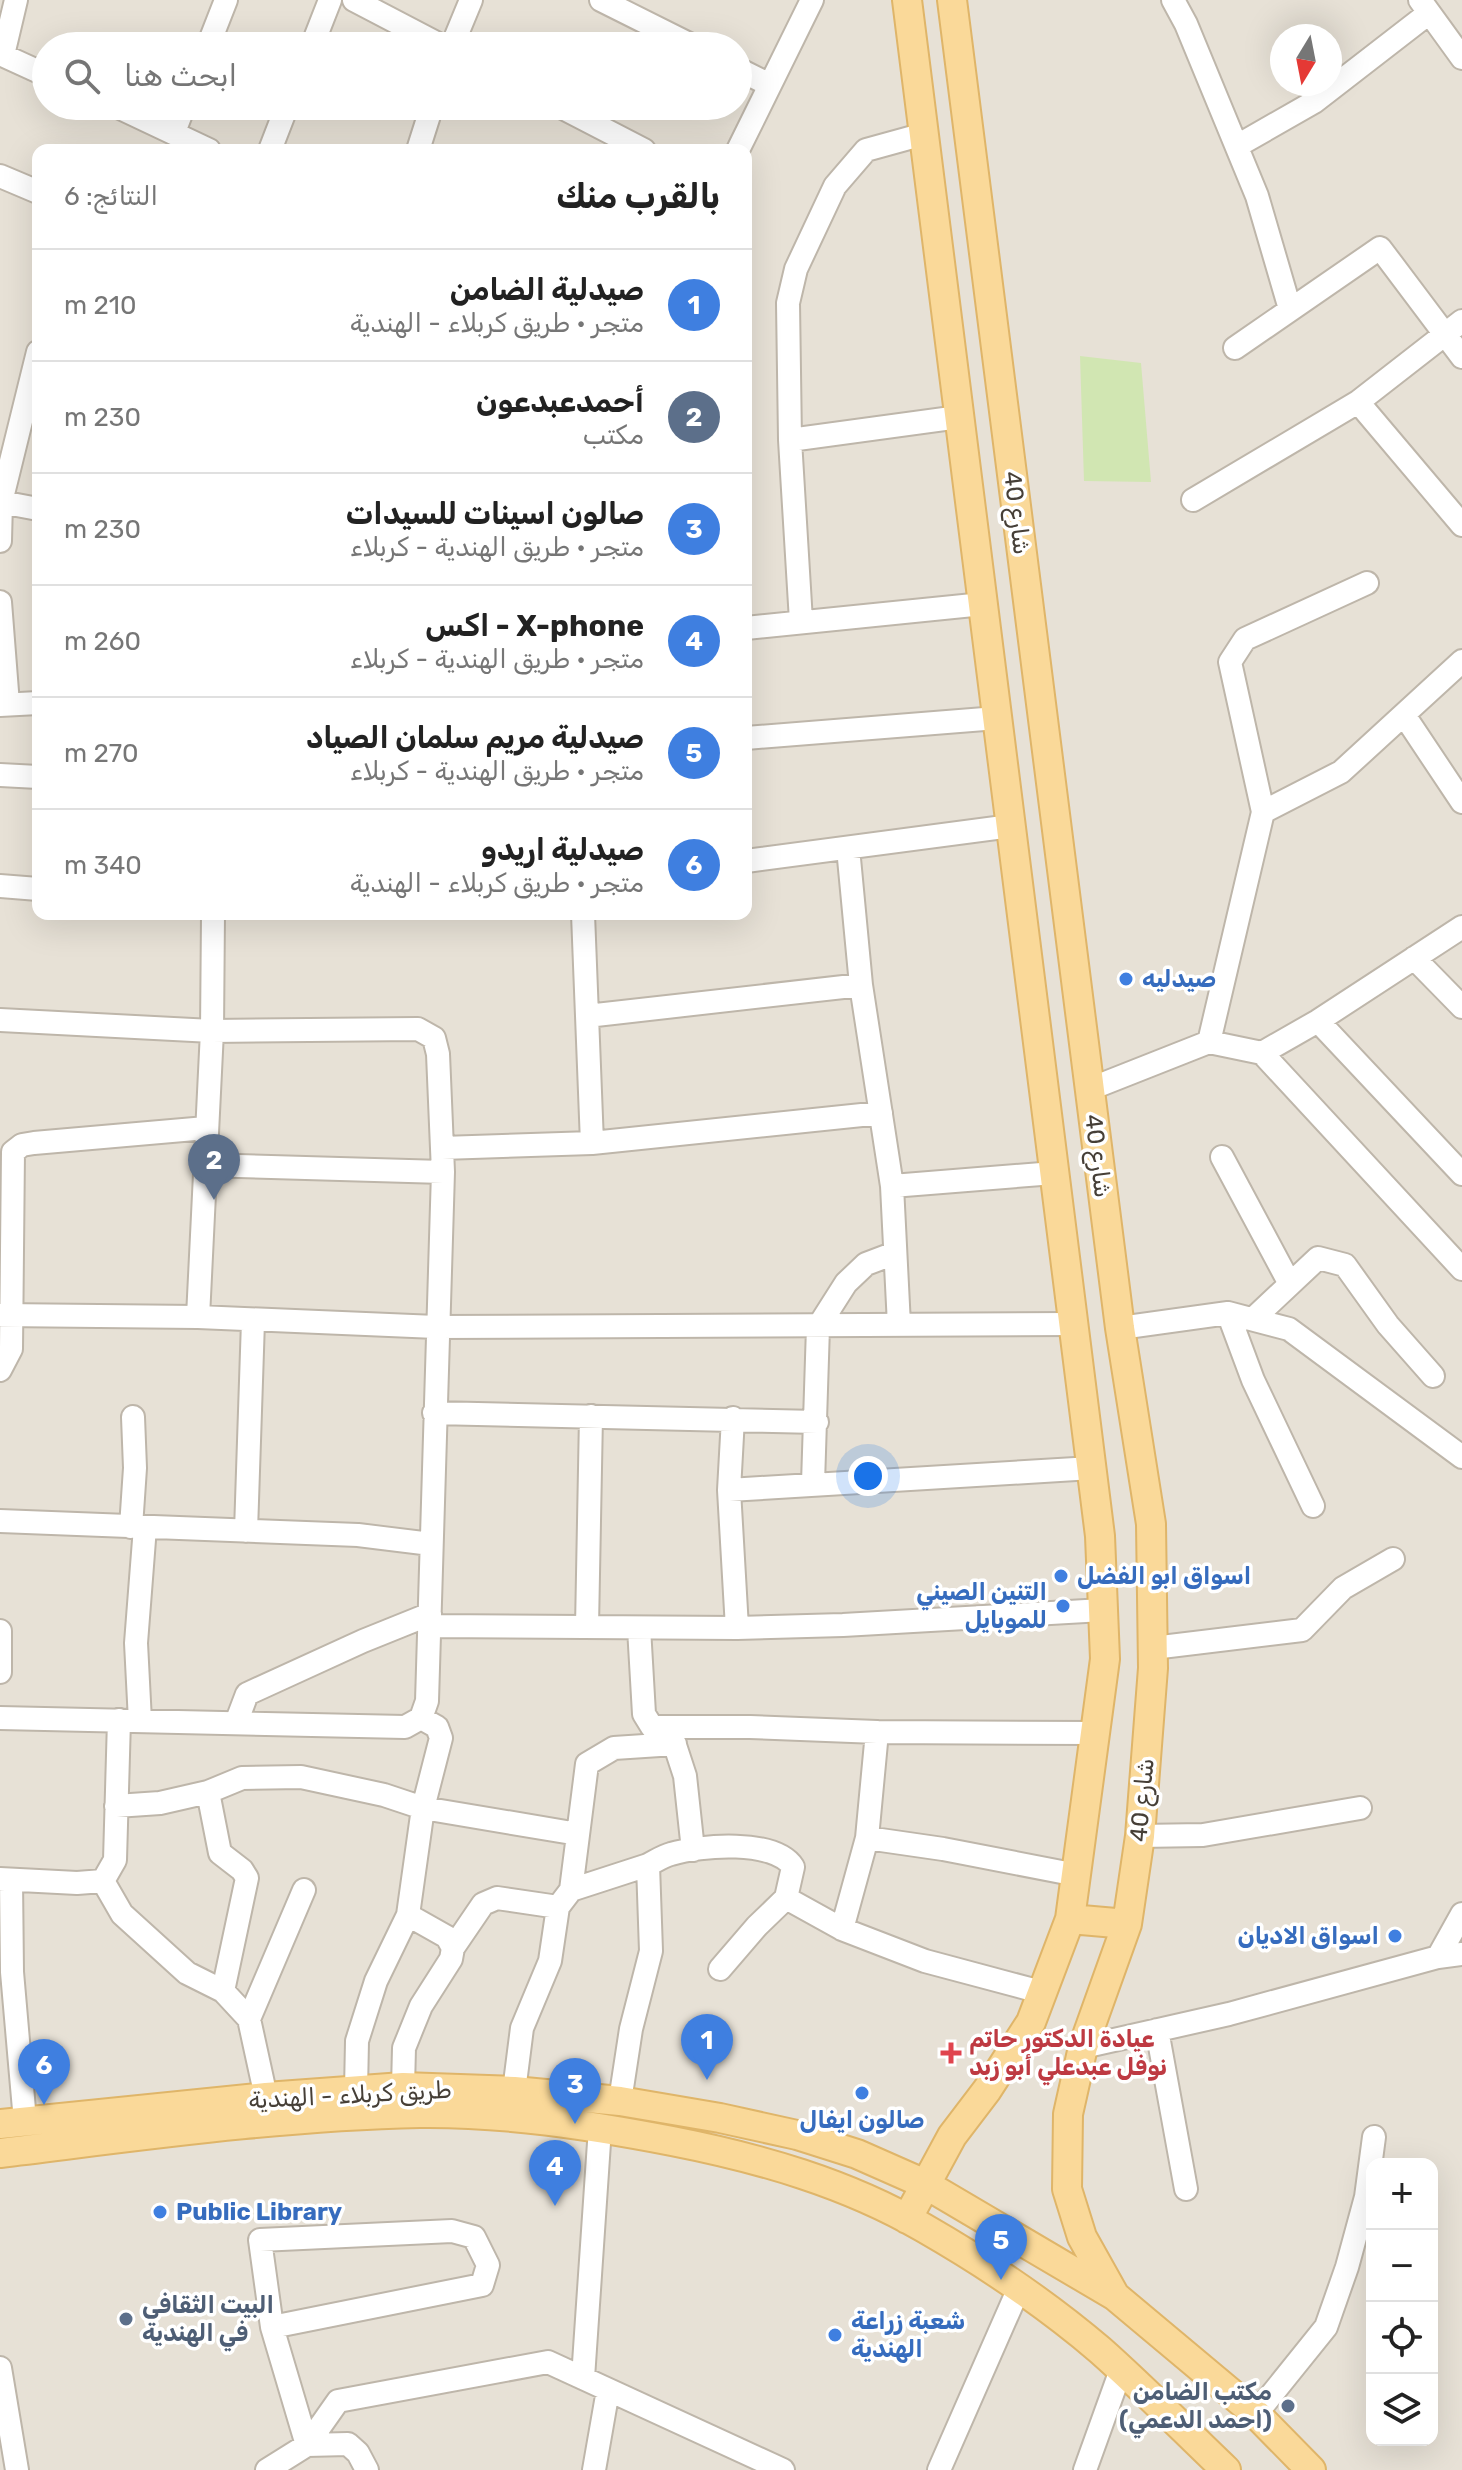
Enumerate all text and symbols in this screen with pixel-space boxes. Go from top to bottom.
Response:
north arrow [1270,24,1342,96]
search box [32,32,752,120]
icon: search [60,54,104,98]
text: ابحث هنا [124,58,237,94]
text: بالقرب منك [556,176,720,217]
text: النتائج: 6 [64,181,158,212]
text: صيدلية الضامن [450,272,644,308]
text: 210 m [64,290,136,321]
text: 1 [688,290,700,321]
text: متجر · طريق كربلاء - الهندية [350,308,644,339]
text: أحمدعبدعون [476,384,644,420]
text: 230 m [64,402,141,433]
text: 2 [686,402,702,433]
text: مكتب [583,420,644,451]
street label: شارع 40 [996,470,1036,557]
text: صالون اسينات للسيدات [346,496,644,532]
text: 230 m [64,514,141,545]
text: 3 [685,514,703,545]
text: متجر · طريق الهندية - كربلاء [350,532,644,563]
text: X-phone - اكس [425,608,644,644]
text: 260 m [64,626,141,657]
text: 4 [685,626,703,657]
text: متجر · طريق الهندية - كربلاء [350,644,644,675]
text: صيدلية مريم سلمان الصياد [306,720,644,756]
text: 270 m [64,738,139,769]
text: 5 [686,738,702,769]
text: متجر · طريق الهندية - كربلاء [350,756,644,787]
text: صيدلية اريدو [481,832,644,868]
text: 340 m [64,850,142,881]
text: 6 [686,850,702,881]
text: متجر · طريق كربلاء - الهندية [350,868,644,899]
place label: صيدليه [1142,965,1216,993]
marker: صيدليه [1117,970,1135,988]
street label: شارع 40 [1077,1113,1117,1200]
pin: 2 [188,1134,240,1200]
your location [848,1456,888,1496]
place label: اسواق ابو الفضل [1077,1562,1251,1590]
marker: اسواق ابو الفضل [1052,1567,1070,1585]
place label: التنين الصيني للموبايل [916,1578,1047,1634]
marker: التنين الصيني للموبايل [1054,1597,1072,1615]
street label: شارع 40 [1124,1757,1162,1843]
place label: اسواق الاديان [1238,1922,1379,1950]
marker: اسواق الاديان [1386,1927,1404,1945]
pin: 1 [681,2014,733,2080]
place label: عيادة الدكتور حاتم نوفل عبدعلي أبو زبد [969,2025,1167,2086]
pin: 6 [18,2039,70,2105]
marker: عيادة الدكتور حاتم نوفل عبدعلي أبو زبد [940,2042,962,2064]
pin: 3 [549,2058,601,2124]
street label: طريق كربلاء - الهندية [248,2076,452,2114]
marker: صالون ايفال [853,2084,871,2102]
place label: صالون ايفال [800,2106,924,2134]
pin: 4 [529,2140,581,2206]
map controls [1366,2158,1438,2446]
button: + [1366,2158,1438,2230]
place label: Public Library [176,2198,342,2226]
marker: Public Library [151,2203,169,2221]
pin: 5 [975,2214,1027,2280]
button: − [1366,2230,1438,2302]
place label: البيت الثقافي في الهندية [142,2291,274,2352]
button: locate [1366,2302,1438,2374]
place label: شعبة زراعة الهندية [851,2307,965,2363]
marker: البيت الثقافي في الهندية [117,2310,135,2328]
marker: شعبة زراعة الهندية [826,2326,844,2344]
button: layers [1366,2374,1438,2446]
place label: مكتب الضامن (احمد الدعمي) [1119,2378,1272,2439]
marker: مكتب الضامن (احمد الدعمي) [1279,2397,1297,2415]

